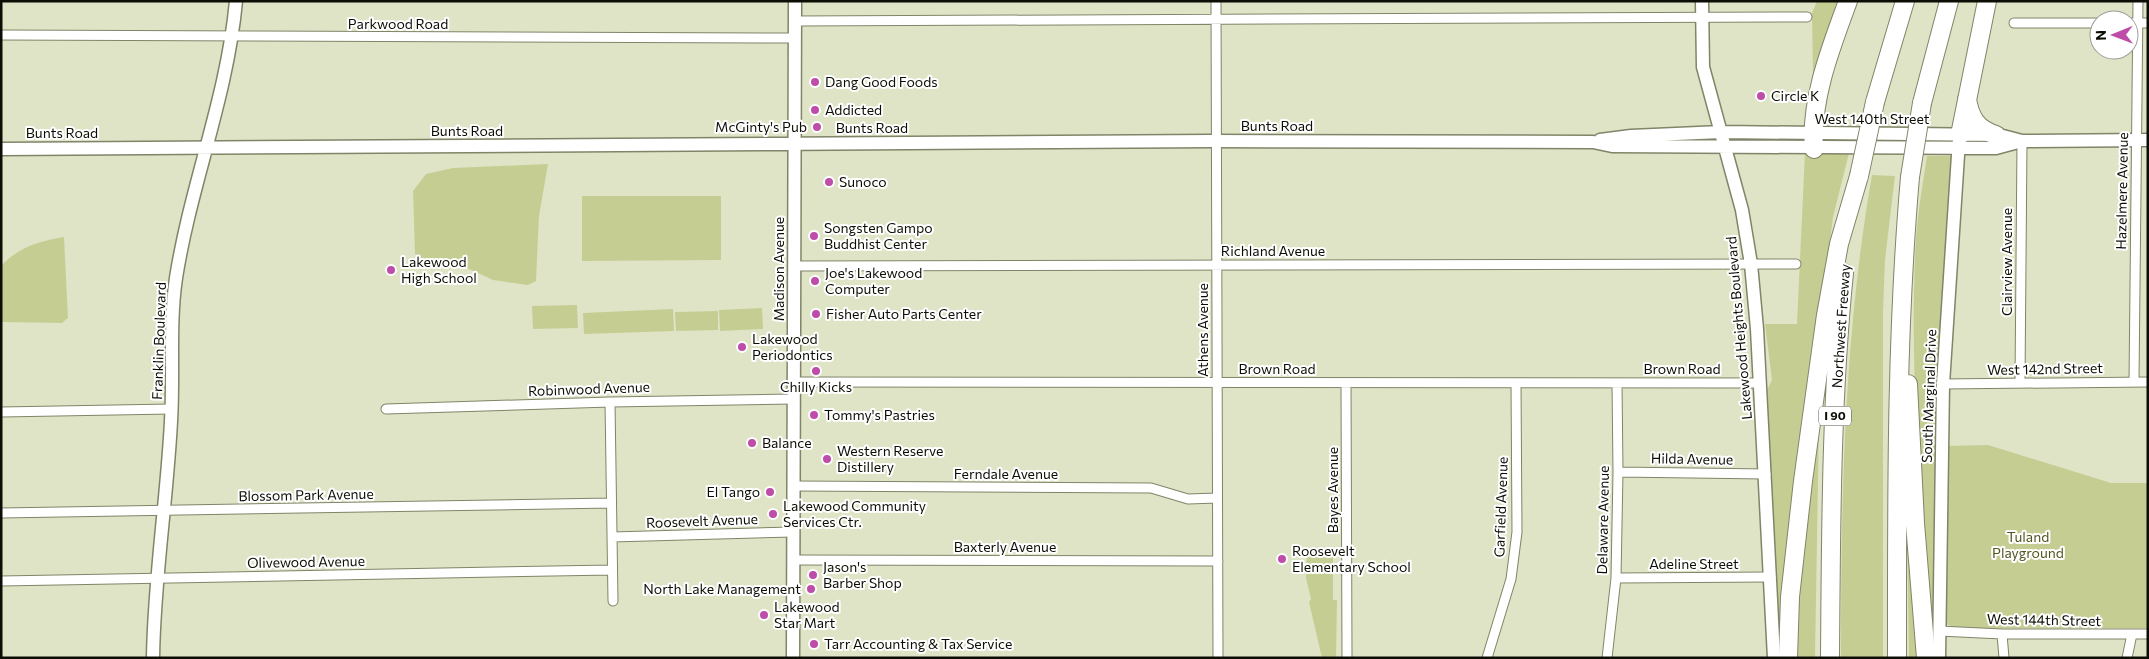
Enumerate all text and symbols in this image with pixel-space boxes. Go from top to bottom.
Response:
north arrow [2089,10,2139,60]
street label: Parkwood Road [348,15,448,32]
text: N [2092,30,2109,41]
place label: Dang Good Foods [825,73,938,90]
marker: Dang Good Foods [809,76,821,88]
place label: Circle K [1771,87,1819,104]
marker: Circle K [1755,90,1767,102]
place label: Addicted [825,101,882,118]
marker: Addicted [809,104,821,116]
street label: West 140th Street [1815,110,1930,127]
street label: Bunts Road [1241,117,1313,134]
place label: McGinty's Pub [715,118,807,135]
street label: Bunts Road [836,119,908,136]
marker: McGinty's Pub [811,121,823,133]
street label: Bunts Road [431,122,503,139]
street label: Bunts Road [26,124,98,141]
street label: Hazelmere Avenue [2112,132,2131,250]
place label: Sunoco [839,173,887,190]
marker: Sunoco [823,176,835,188]
street label: Clairview Avenue [1998,208,2015,316]
street label: Madison Avenue [770,217,787,321]
place label: Songsten Gampo Buddhist Center [824,219,933,252]
marker: Songsten Gampo Buddhist Center [808,230,820,242]
street label: Lakewood Heights Boulevard [1722,236,1755,420]
street label: Richland Avenue [1221,242,1325,259]
place label: Lakewood High School [401,253,477,286]
street label: Northwest Freeway [1828,263,1853,389]
marker: Lakewood High School [385,264,397,276]
place label: Joe's Lakewood Computer [825,264,922,297]
marker: Joe's Lakewood Computer [809,275,821,287]
street label: Franklin Boulevard [148,282,169,400]
street label: Athens Avenue [1194,283,1211,377]
place label: Fisher Auto Parts Center [826,305,982,322]
marker: Fisher Auto Parts Center [810,308,822,320]
street label: South Marginal Drive [1918,329,1939,463]
place label: Lakewood Periodontics [752,330,833,363]
marker: Lakewood Periodontics [736,341,748,353]
street label: West 142nd Street [1987,359,2103,378]
street label: Brown Road [1238,360,1316,377]
street label: Brown Road [1643,360,1721,377]
marker: Chilly Kicks [810,365,822,377]
street label: Robinwood Avenue [528,378,650,399]
place label: Chilly Kicks [780,378,852,395]
place label: Tommy's Pastries [824,406,935,423]
road number: I 90 [1819,406,1851,426]
marker: Tommy's Pastries [808,409,820,421]
place label: Balance [762,434,812,451]
marker: Balance [746,437,758,449]
place label: Western Reserve Distillery [837,442,943,475]
street label: Bayes Avenue [1324,447,1341,533]
street label: Hilda Avenue [1651,449,1733,468]
marker: Western Reserve Distillery [821,453,833,465]
street label: Garfield Avenue [1490,456,1511,558]
street label: Ferndale Avenue [954,465,1058,482]
street label: Delaware Avenue [1593,465,1612,575]
place label: El Tango [707,483,760,500]
street label: Blossom Park Avenue [238,485,374,504]
marker: El Tango [764,486,776,498]
place label: Lakewood Community Services Ctr. [783,497,926,530]
marker: Lakewood Community Services Ctr. [767,508,779,520]
street label: Roosevelt Avenue [646,510,758,531]
park label: Tuland Playground [1992,528,2064,561]
street label: Baxterly Avenue [954,538,1056,555]
place label: Roosevelt Elementary School [1292,542,1411,575]
street label: Olivewood Avenue [247,552,365,571]
marker: Roosevelt Elementary School [1276,553,1288,565]
street label: Adeline Street [1649,555,1739,572]
place label: Jason's Barber Shop [823,558,902,591]
marker: Jason's Barber Shop [807,569,819,581]
place label: North Lake Management [643,580,801,597]
marker: North Lake Management [805,583,817,595]
place label: Lakewood Star Mart [774,598,840,631]
marker: Lakewood Star Mart [758,609,770,621]
street label: West 144th Street [1987,610,2102,629]
place label: Tarr Accounting & Tax Service [824,635,1012,652]
marker: Tarr Accounting & Tax Service [808,638,820,650]

